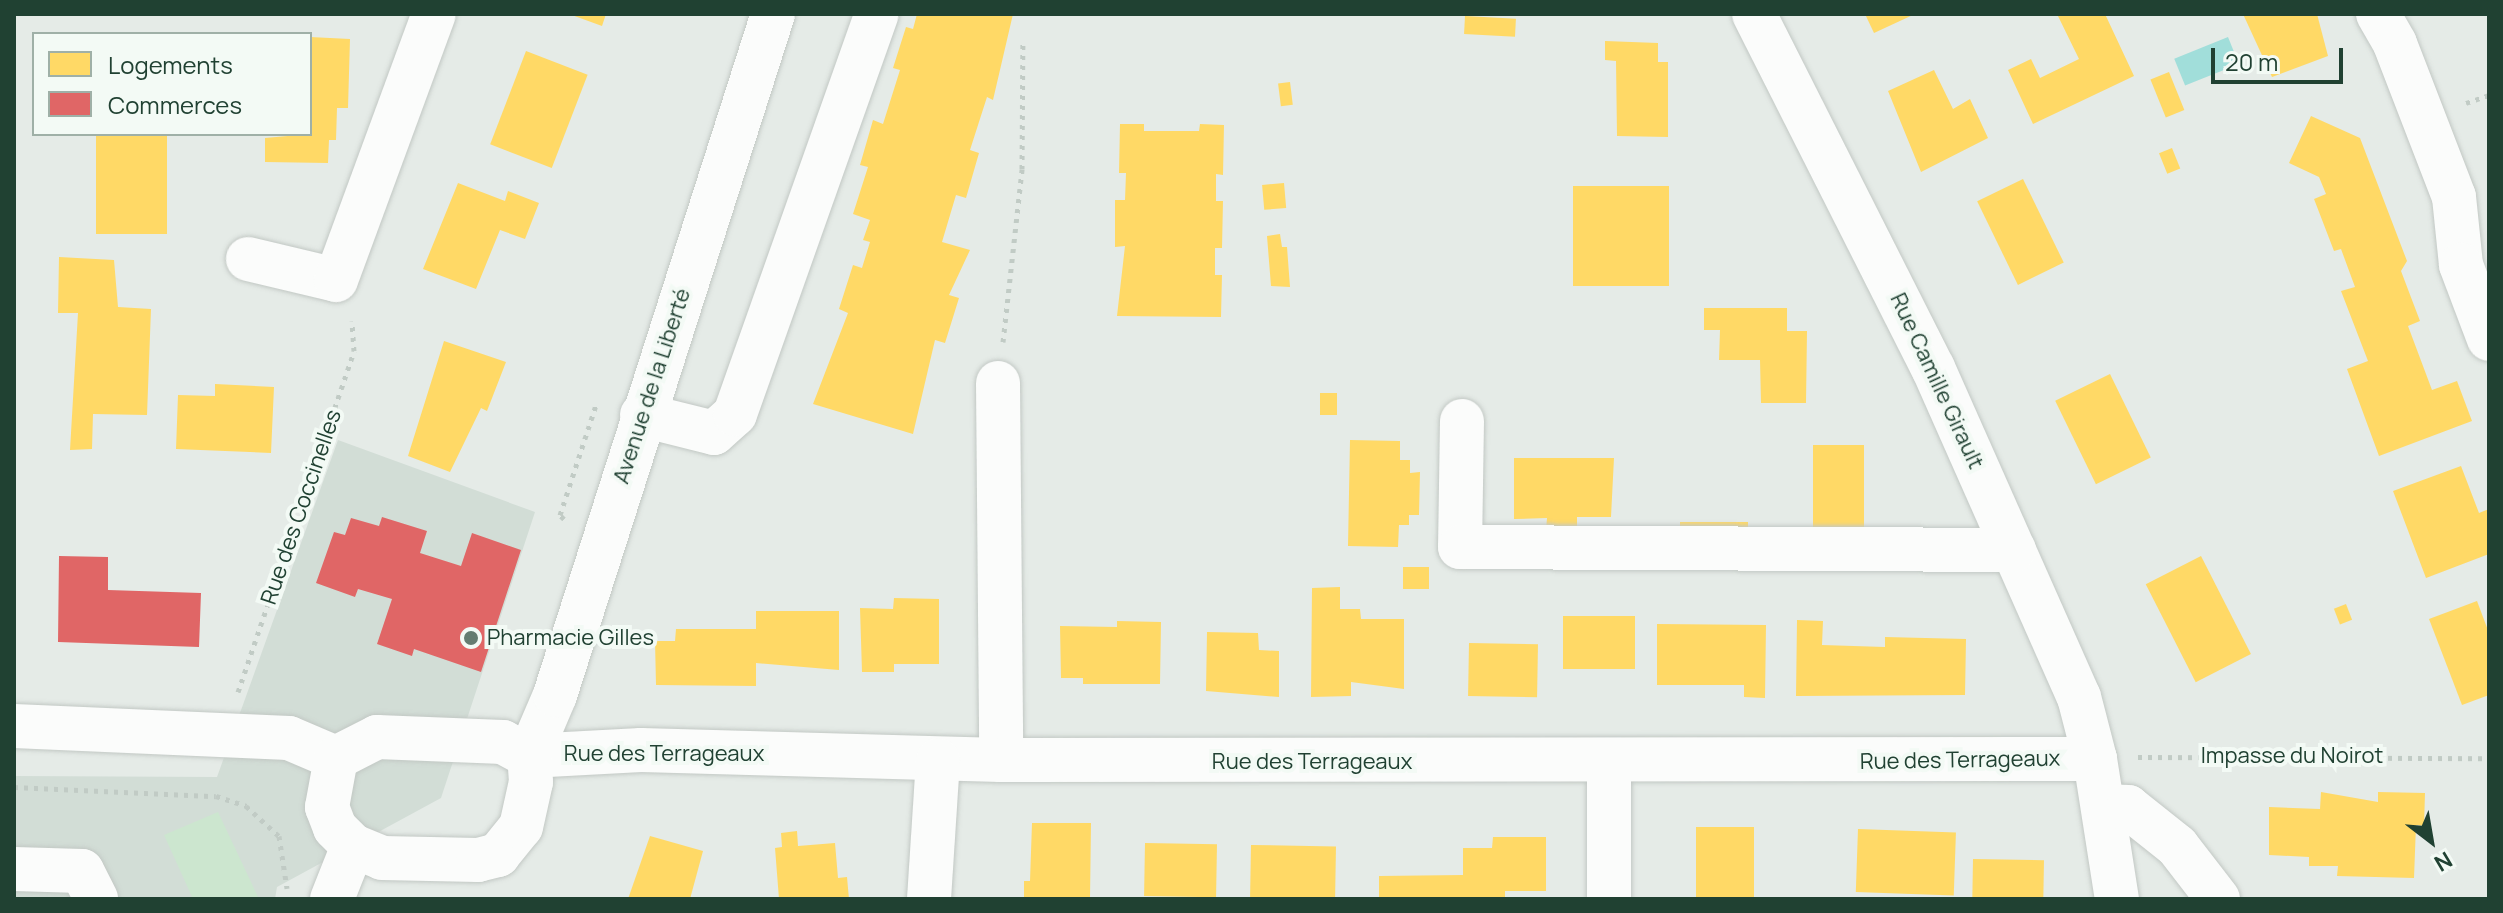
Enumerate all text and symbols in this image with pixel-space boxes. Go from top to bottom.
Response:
legend [32,32,312,136]
scale bar [2215,32,2347,82]
text: 20 m [2225,45,2278,78]
text: Logements [108,48,233,81]
text: Commerces [108,88,242,121]
street label: Avenue de la Liberté [608,285,696,487]
street label: Rue Camille Girault [1885,289,1989,473]
street label: Rue des Coccinelles [255,406,347,608]
place label: Pharmacie Gilles [487,625,654,651]
marker: Pharmacie Gilles [462,629,480,647]
street label: Rue des Terrageaux [564,741,764,767]
street label: Impasse du Noirot [2201,743,2383,769]
street label: Rue des Terrageaux [1860,745,2060,775]
street label: Rue des Terrageaux [1212,749,1412,775]
north arrow [2391,801,2471,881]
text: N [2429,845,2458,878]

